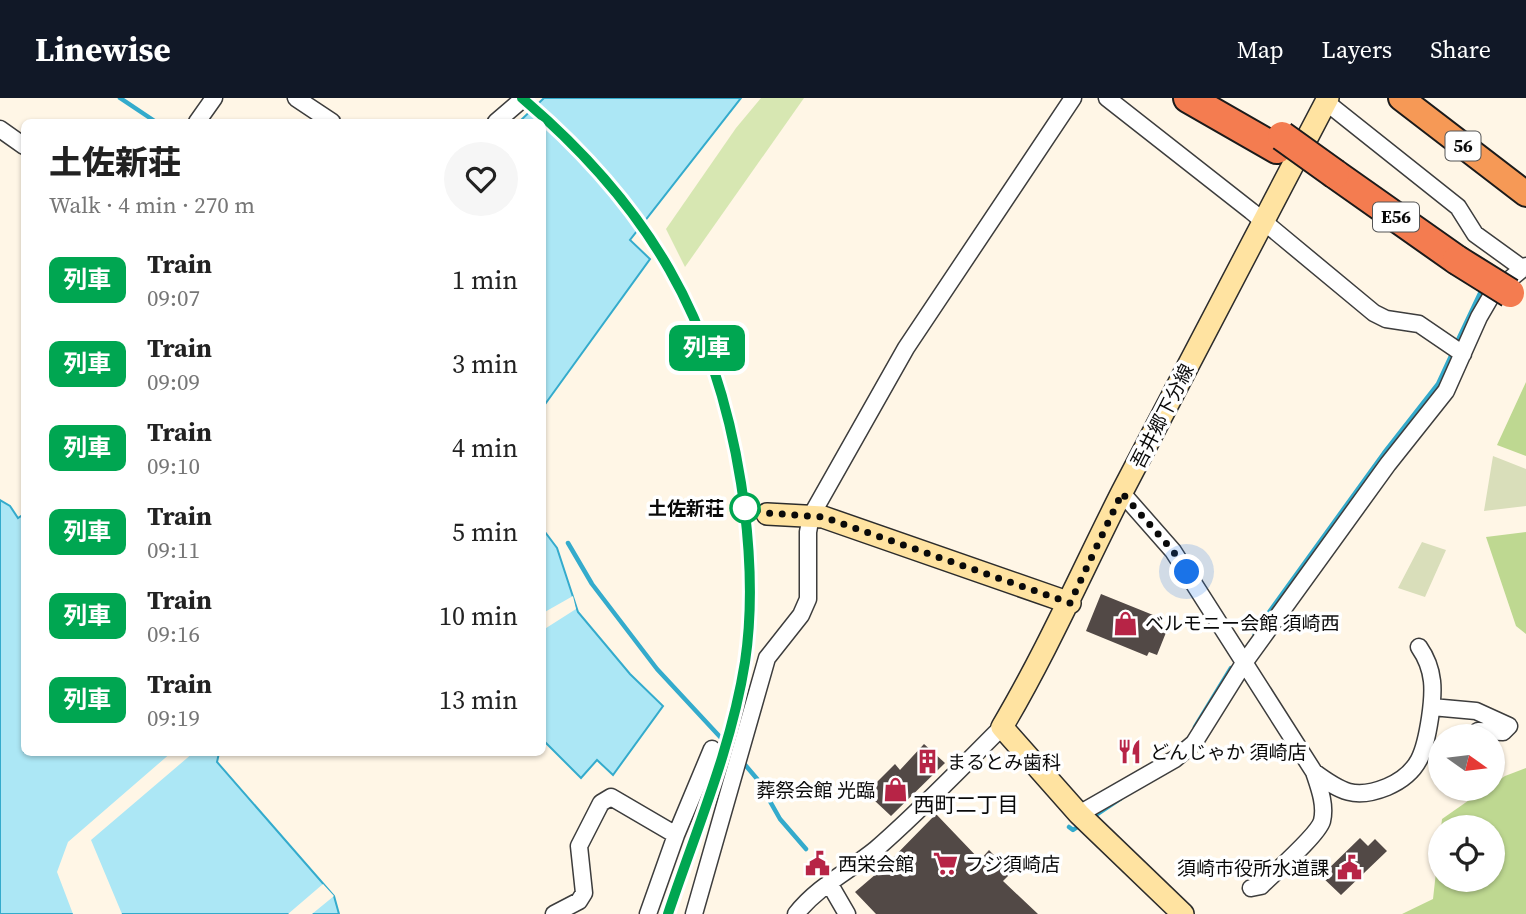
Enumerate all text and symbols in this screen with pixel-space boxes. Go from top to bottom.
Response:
text: Linewise [35,27,171,72]
text: Map [1237,33,1284,66]
text: Layers [1322,33,1392,66]
text: Share [1430,33,1491,66]
road number: 56 [1446,131,1480,160]
text: 土佐新荘 [49,140,181,185]
button: heart [444,142,518,216]
text: Walk · 4 min · 270 m [49,189,255,221]
road number: E56 [1373,202,1419,232]
text: Train [147,246,212,282]
text: 1 min [452,262,518,298]
text: 列車 [64,263,112,296]
text: 09:07 [147,282,200,314]
line badge: 列車 [676,325,738,371]
text: Train [147,330,212,366]
text: 列車 [683,331,731,364]
text: 3 min [452,346,518,382]
text: 列車 [64,347,112,380]
street label: 吾井郷下分線 [1125,359,1199,473]
text: 09:09 [147,366,200,398]
text: Train [147,414,212,450]
text: 4 min [452,430,518,466]
text: 列車 [64,431,112,464]
text: 09:10 [147,450,200,482]
marker: 土佐新荘 [730,493,760,523]
place label: 土佐新荘 [648,495,724,521]
text: Train [147,498,212,534]
text: 5 min [452,514,518,550]
text: 列車 [64,515,112,548]
text: 09:11 [147,534,200,566]
your location [1169,554,1204,589]
text: Train [147,582,212,618]
text: 10 min [439,598,518,634]
text: 列車 [64,599,112,632]
shop icon: ベルモニー会館 須崎西 [1111,609,1139,637]
place label: ベルモニー会館 須崎西 [1145,610,1339,636]
text: 09:16 [147,618,200,650]
text: Train [147,666,212,702]
text: 13 min [439,682,518,718]
text: 列車 [64,683,112,716]
text: 09:19 [147,702,200,734]
north arrow [1428,724,1505,802]
map controls [1428,724,1505,892]
restaurant icon: どんじゃか 須崎店 [1116,738,1144,766]
place label: どんじゃか 須崎店 [1150,739,1306,765]
building icon: まるとみ歯科 [913,748,941,776]
place label: まるとみ歯科 [947,749,1061,775]
shop icon: 葬祭会館 光臨 [881,776,909,804]
place label: 葬祭会館 光臨 [757,777,875,803]
district label: 西町二丁目 [914,790,1019,819]
button: locate [1428,815,1505,892]
public building icon: 西栄会館 [804,850,832,878]
supermarket icon: フジ須崎店 [931,850,959,878]
place label: 西栄会館 [838,851,914,877]
place label: フジ須崎店 [965,851,1060,877]
public building icon: 須崎市役所水道課 [1335,854,1363,882]
place label: 須崎市役所水道課 [1177,855,1329,881]

